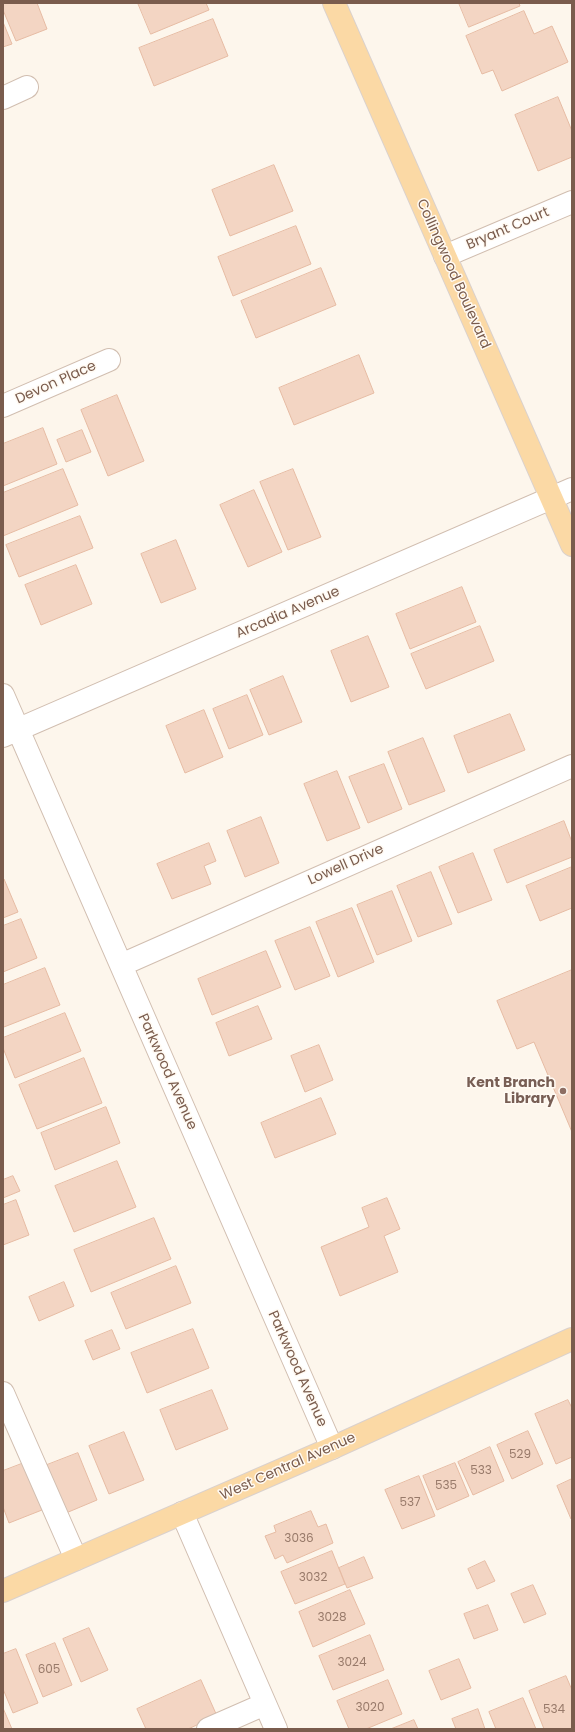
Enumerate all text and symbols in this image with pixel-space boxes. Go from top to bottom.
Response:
street label: Collingwood Boulevard [412,197,494,351]
street label: Bryant Court [464,204,552,254]
street label: Devon Place [13,358,99,408]
street label: Arcadia Avenue [233,584,343,642]
street label: Lowell Drive [306,841,386,889]
street label: Parkwood Avenue [134,1011,200,1133]
place label: Kent Branch Library [466,1075,555,1108]
marker: Kent Branch Library [558,1086,568,1096]
street label: Parkwood Avenue [264,1308,330,1430]
street label: West Central Avenue [218,1430,358,1504]
house number: 529 [509,1448,531,1462]
house number: 533 [470,1464,492,1478]
house number: 535 [435,1479,457,1493]
house number: 537 [399,1496,421,1510]
house number: 3036 [284,1532,314,1546]
house number: 3032 [299,1571,327,1585]
house number: 3028 [317,1611,347,1625]
house number: 3024 [337,1656,367,1670]
house number: 605 [38,1663,60,1677]
house number: 3020 [355,1701,385,1715]
house number: 534 [543,1703,565,1717]

